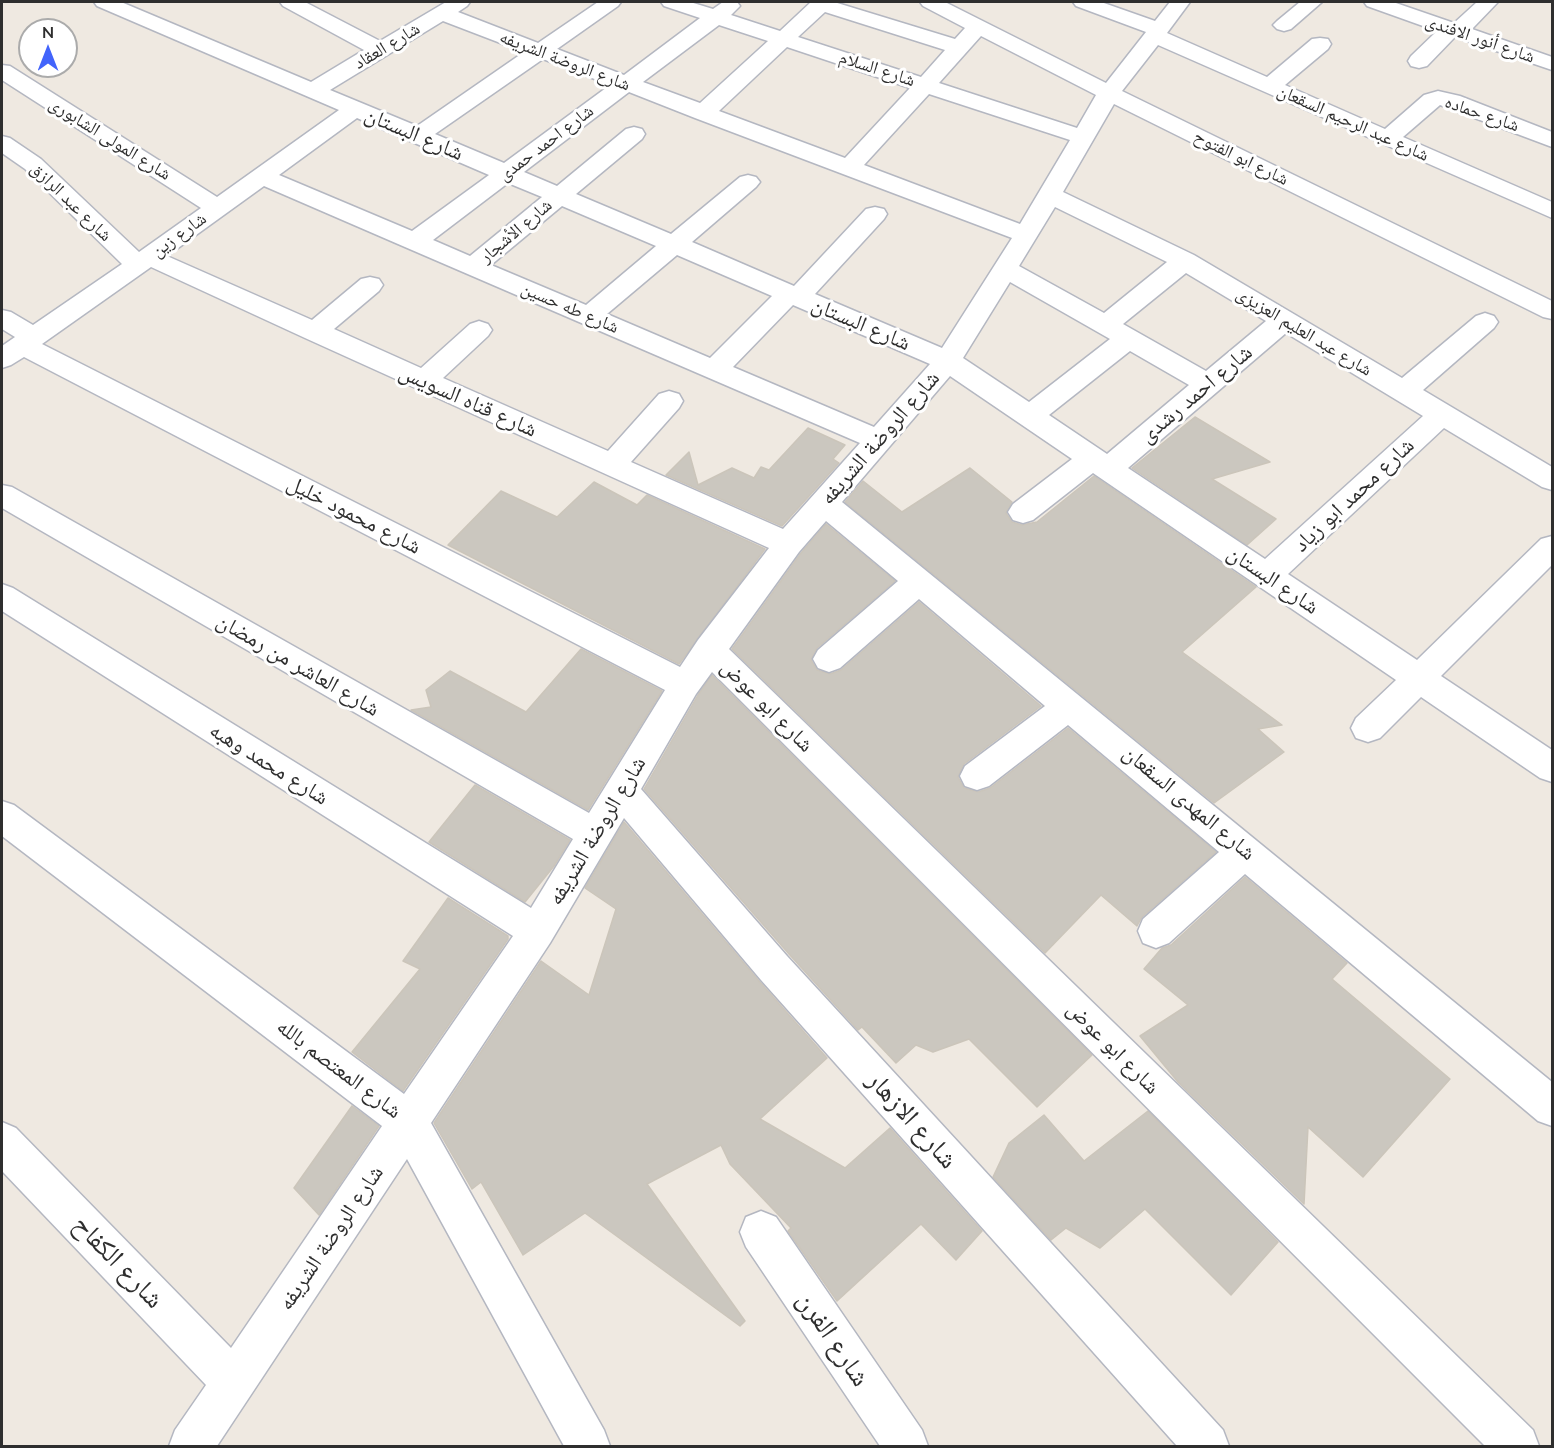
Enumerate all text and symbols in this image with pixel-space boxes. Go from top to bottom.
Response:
street label: شارع أنور الافندى [1422,10,1538,68]
north arrow [18,18,78,78]
street label: شارع العقاد [350,18,424,74]
text: N [42,22,54,42]
street label: شارع الروضة الشريفه [497,26,633,96]
street label: شارع السلام [836,47,918,91]
street label: شارع عبد الرحيم السقعان [1274,80,1432,166]
street label: شارع حماده [1442,91,1522,137]
street label: شارع المولى الشابورى [45,93,175,185]
street label: شارع احمد حمدى [494,100,598,186]
street label: شارع البستان [361,101,467,167]
street label: شارع ابو الفتوح [1190,126,1292,190]
street label: شارع عبد الرازق [26,158,116,246]
street label: شارع الأشجار [475,194,557,268]
street label: شارع زين [147,208,211,262]
street label: شارع طه حسين [518,278,622,338]
street label: شارع عبد العليم العزيزى [1232,283,1376,381]
street label: شارع البستان [808,291,914,357]
street label: شارع احمد رشدى [1134,339,1258,449]
street label: شارع قناه السويس [395,359,541,443]
street label: شارع الروضة الشريفه [815,366,945,510]
street label: شارع محمد ابو زياد [1288,432,1420,558]
street label: شارع محمود خليل [283,470,425,560]
street label: شارع البستان [1222,540,1324,620]
street label: شارع العاشر من رمضان [212,608,384,722]
street label: شارع ابو عوض [715,654,819,758]
street label: شارع محمد وهبه [205,717,333,811]
street label: شارع المهدى السقعان [1117,740,1261,866]
street label: شارع الروضة الشريفه [542,752,652,910]
street label: شارع ابو عوض [1061,996,1165,1100]
street label: شارع المعتصم بالله [271,1013,407,1125]
street label: شارع الازهار [860,1065,964,1175]
street label: شارع الروضة الشريفه [273,1161,389,1315]
street label: شارع الكفاح [66,1209,170,1315]
street label: شارع الفرن [789,1285,877,1393]

